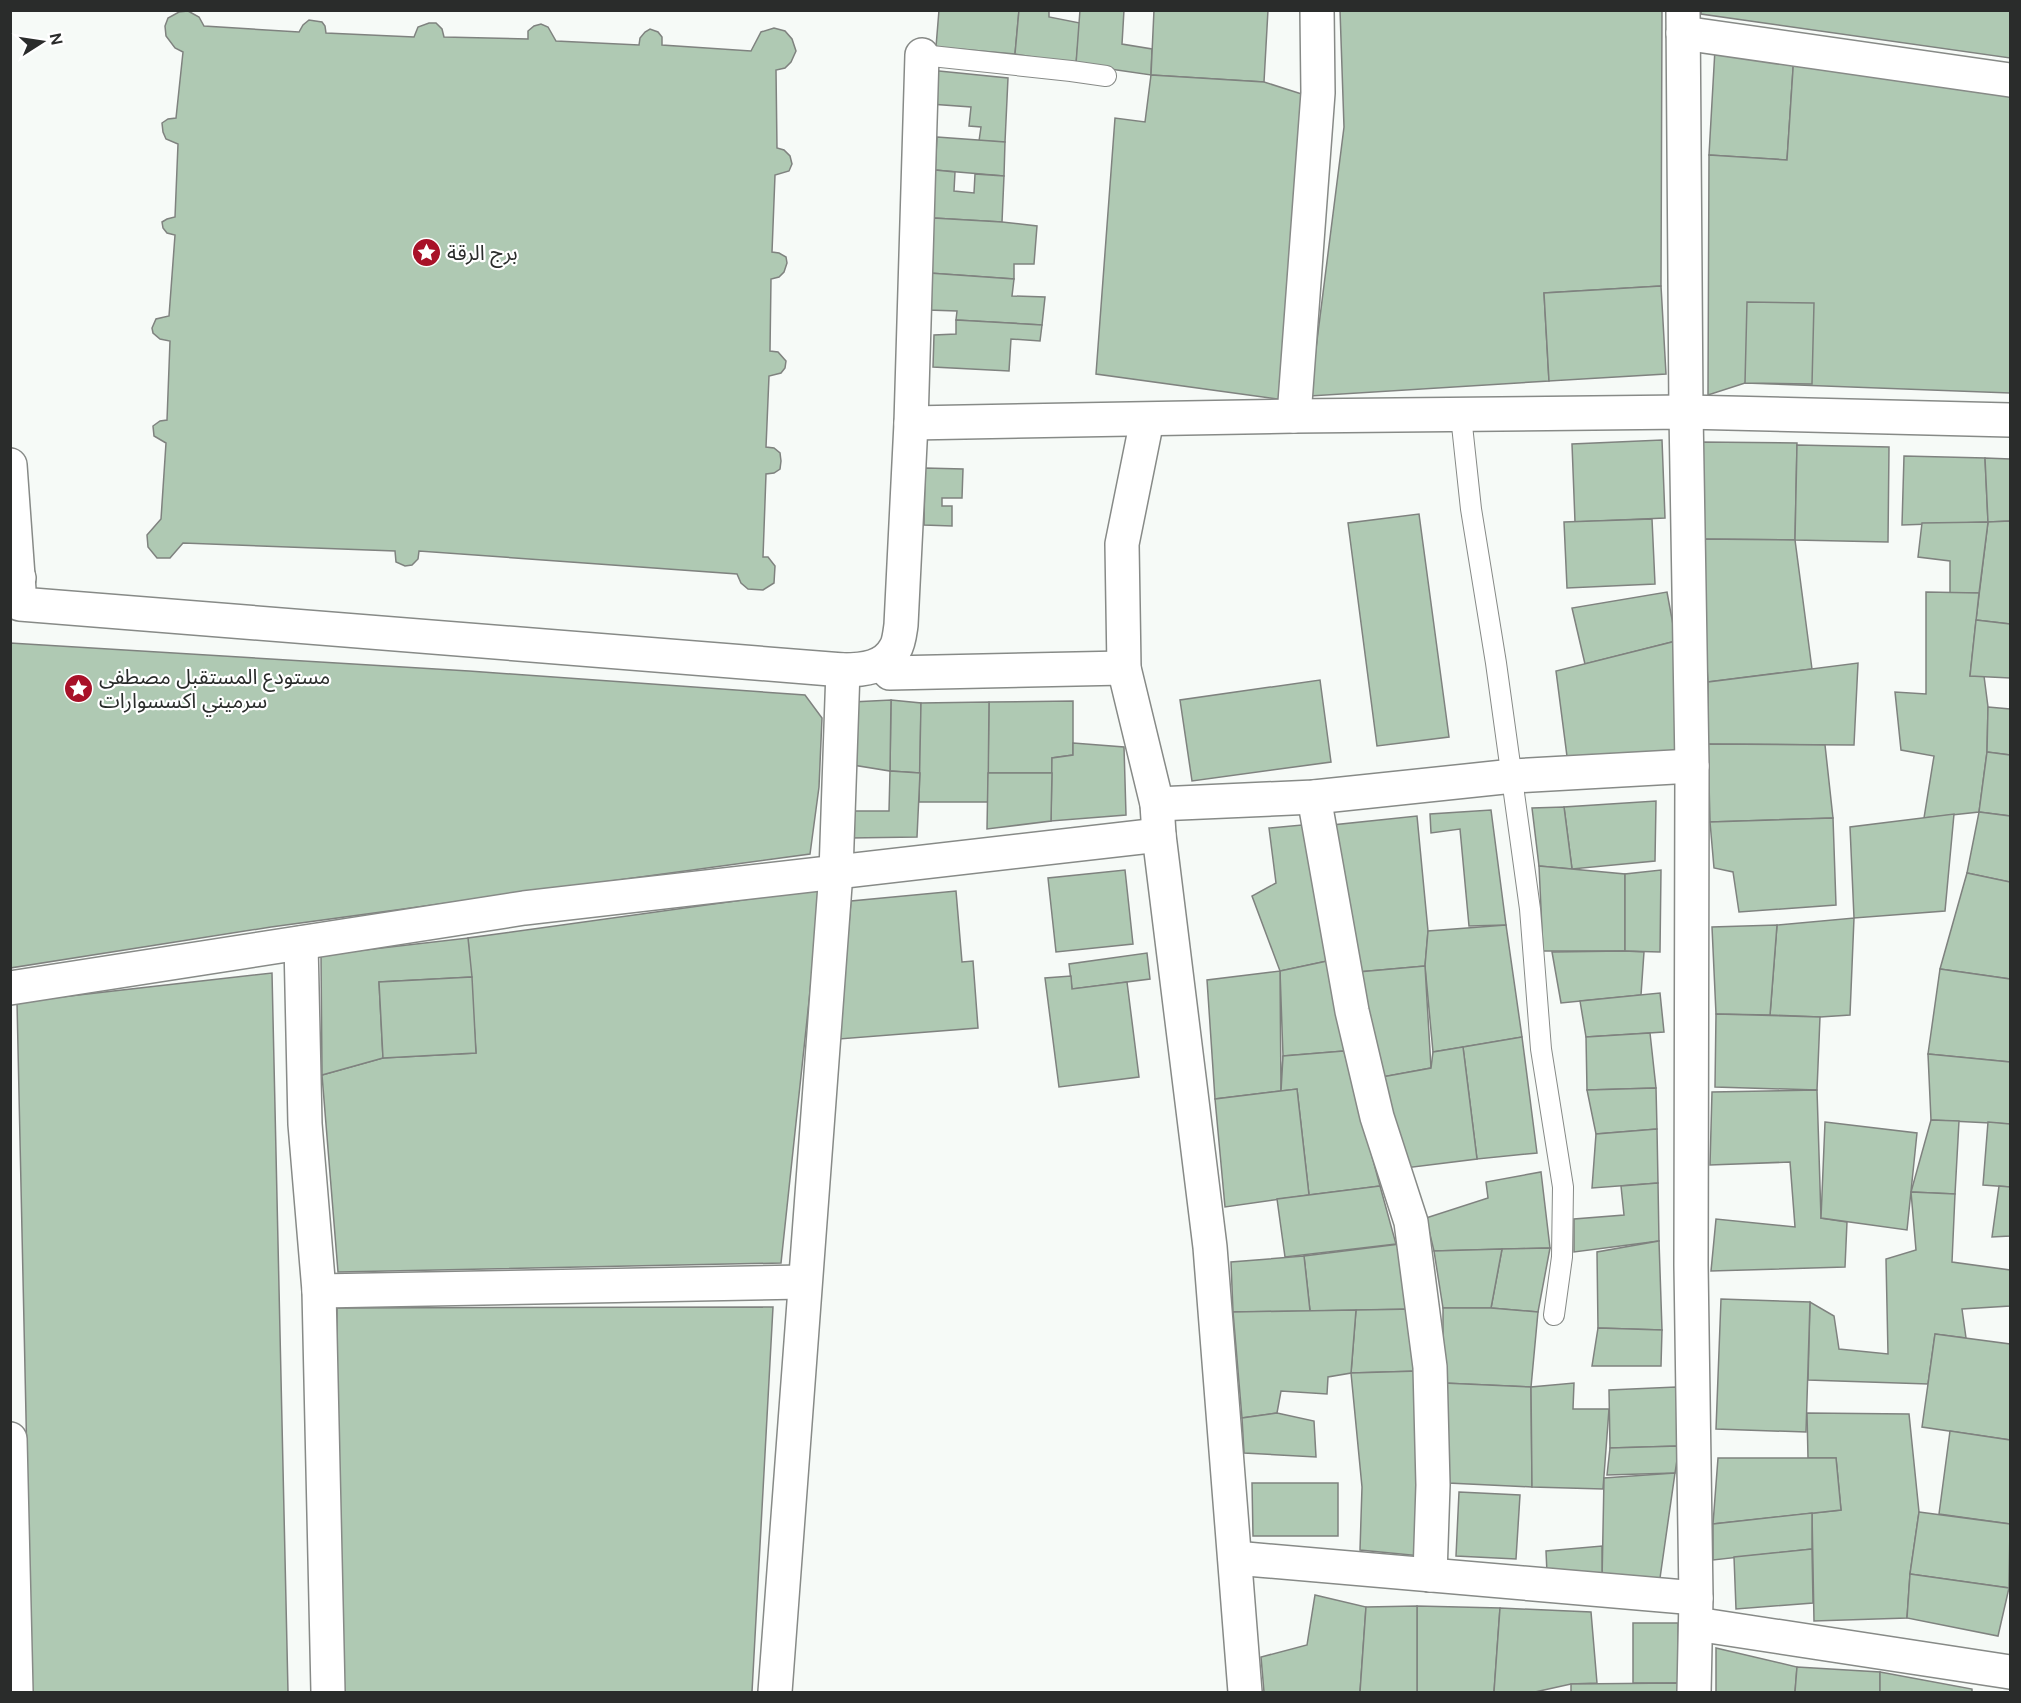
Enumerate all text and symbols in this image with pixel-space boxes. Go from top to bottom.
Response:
north arrow [12,12,72,72]
text: N [45,31,68,47]
place icon: برج الرقة [410,237,442,269]
place label: برج الرقة [447,239,518,268]
place label: مستودع المستقبل مصطفى سرميني اكسسوارات [99,663,330,717]
place icon: مستودع المستقبل مصطفى سرميني اكسسوارات [62,673,94,705]

